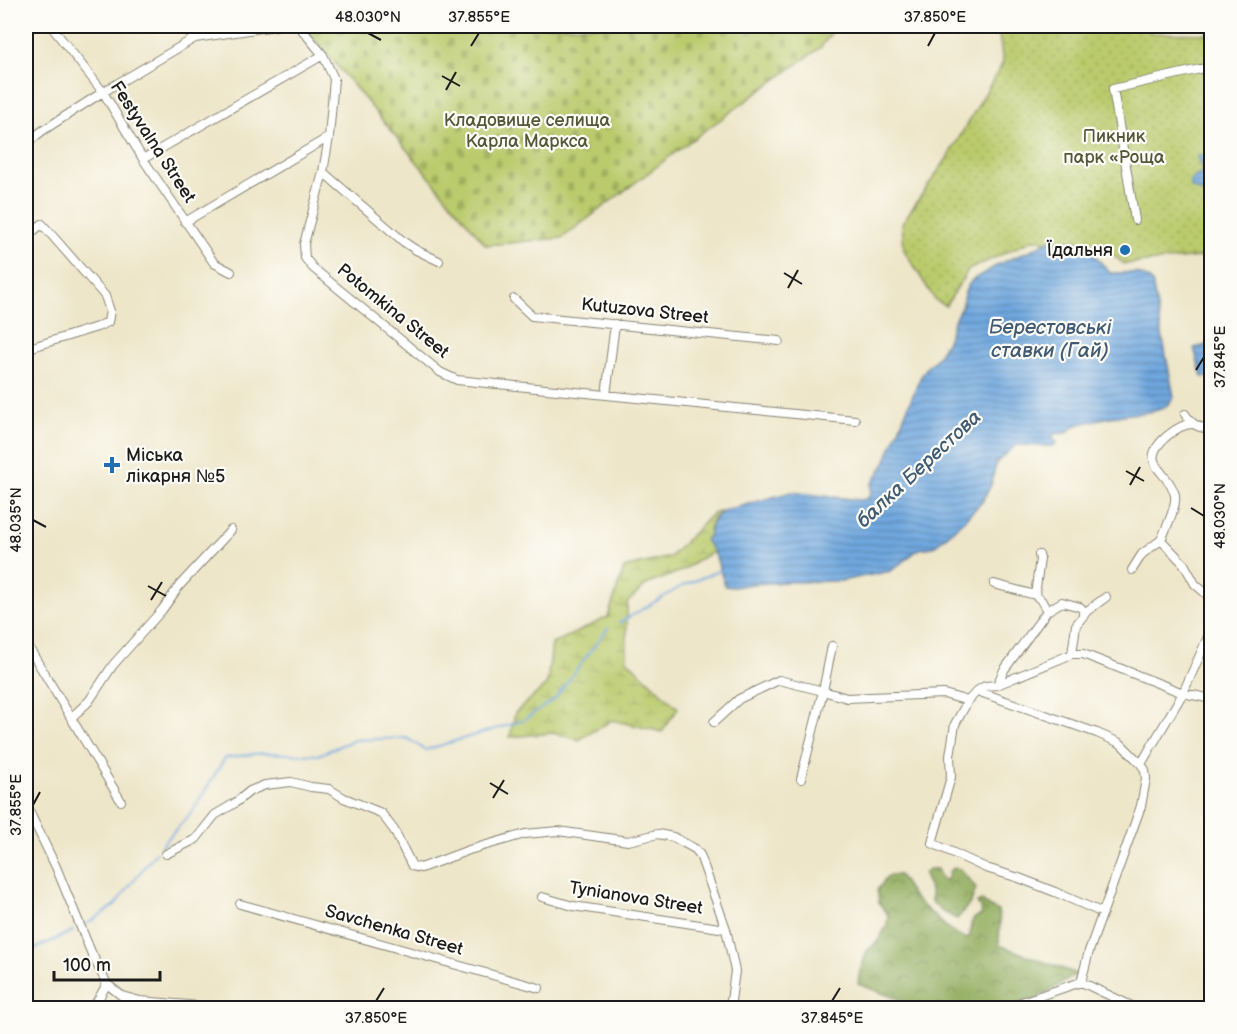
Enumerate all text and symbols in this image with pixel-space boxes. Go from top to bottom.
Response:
text: 48.030°N [335,8,401,27]
text: 37.855°E [448,8,510,27]
text: 37.850°E [904,8,966,27]
street label: Festyvalna Street [106,77,200,207]
park label: Кладовище селища Карла Маркса [444,110,611,152]
park label: Пикник парк «Роща [1063,126,1165,168]
place label: Їдальня [1046,239,1113,261]
marker: Їдальня [1118,243,1132,257]
street label: Potomkina Street [333,259,454,363]
street label: Kutuzova Street [580,294,710,328]
water label: Берестовські ставки (Гай) [989,316,1112,363]
text: 37.845°E [1211,326,1230,388]
water label: балка Берестова [852,405,986,533]
place label: Міська лікарня №5 [126,445,225,487]
marker: Міська лікарня №5 [103,456,121,474]
text: 48.030°N [1211,483,1230,549]
text: 48.035°N [7,487,26,553]
text: 37.855°E [7,774,26,836]
street label: Tynianova Street [568,877,705,919]
street label: Savchenka Street [323,900,466,960]
scale bar [54,944,160,982]
text: 100 m [63,955,111,976]
text: 37.850°E [345,1009,407,1028]
text: 37.845°E [801,1009,863,1028]

